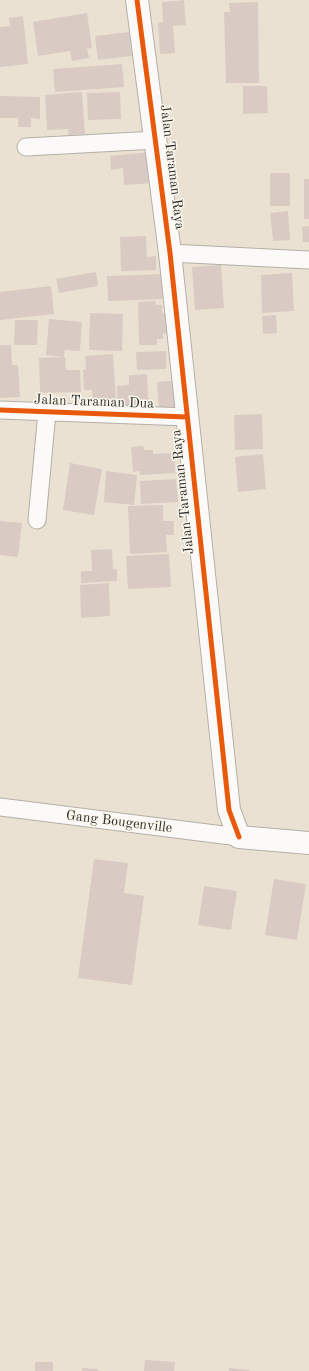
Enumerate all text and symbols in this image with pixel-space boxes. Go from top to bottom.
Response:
street label: Jalan Taraman Raya [156,104,188,230]
street label: Jalan Taraman Dua [34,392,154,412]
street label: Jalan Taraman Raya [168,429,198,555]
street label: Gang Bougenville [65,807,173,837]

